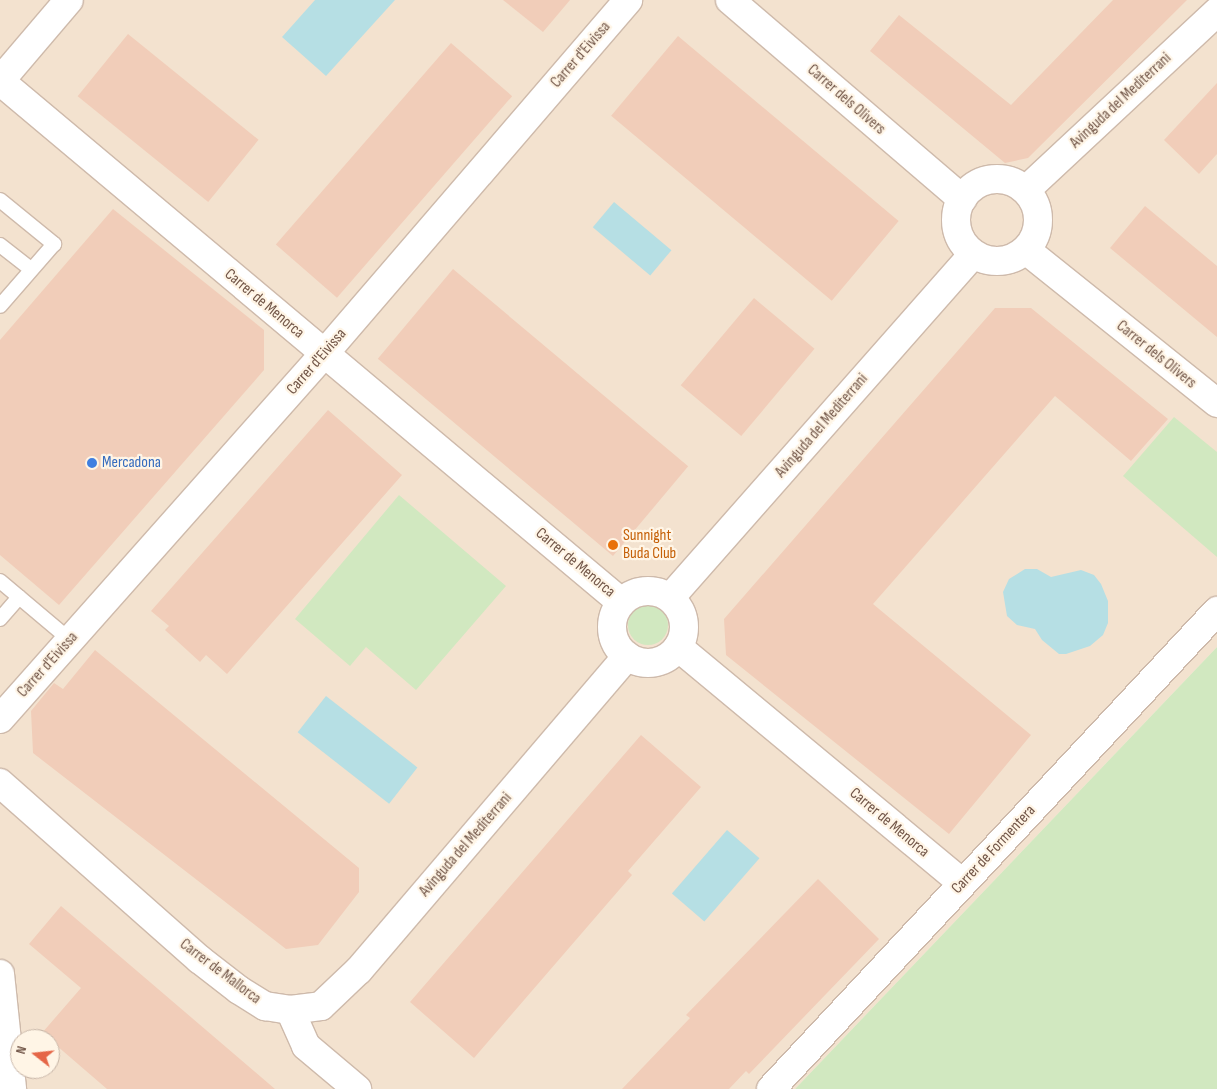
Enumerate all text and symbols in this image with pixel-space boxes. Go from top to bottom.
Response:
street label: Carrer d'Eivissa [547,18,615,92]
street label: Avinguda del Mediterrani [1066,49,1176,153]
street label: Carrer dels Olivers [803,61,889,139]
street label: Carrer de Menorca [220,265,308,343]
street label: Carrer dels Olivers [1112,317,1200,393]
street label: Carrer d'Eivissa [283,325,351,399]
street label: Avinguda del Mediterrani [772,370,872,482]
place label: Mercadona [102,453,161,473]
marker: Mercadona [86,457,98,469]
street label: Carrer de Menorca [531,524,619,602]
place label: Sunnight Buda Club [623,526,676,564]
marker: Sunnight Buda Club [607,539,619,551]
street label: Carrer d'Eivissa [14,628,82,702]
street label: Carrer de Menorca [845,784,933,862]
street label: Avinguda del Mediterrani [416,789,516,901]
street label: Carrer de Formentera [948,802,1040,898]
street label: Carrer de Mallorca [176,935,264,1009]
north arrow [10,1029,60,1079]
text: N [12,1044,30,1056]

